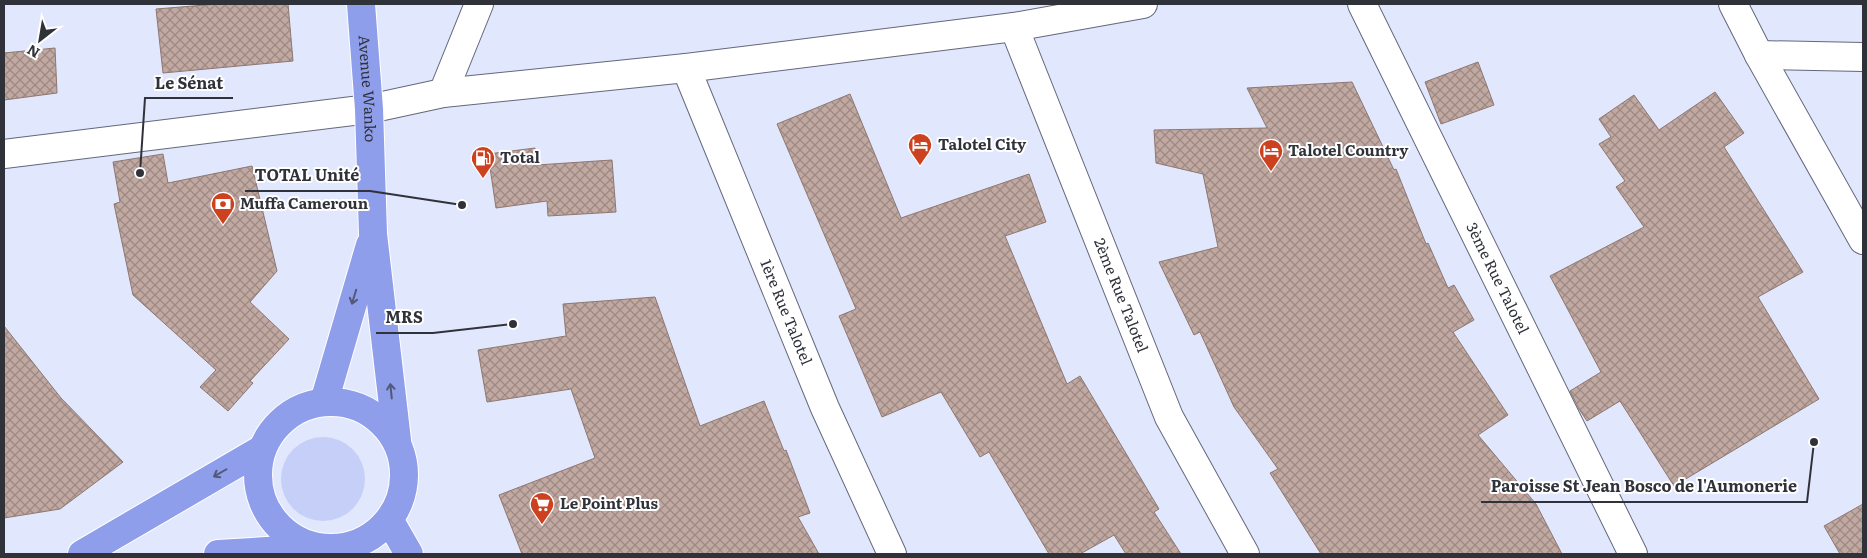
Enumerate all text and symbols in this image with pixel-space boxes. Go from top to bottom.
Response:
north arrow [15,15,65,65]
street label: Avenue Wanko [353,34,383,143]
text: N [22,40,43,64]
callout: Le Sénat [145,67,233,98]
text: Le Sénat [155,70,223,94]
hotel icon: Talotel City [907,132,933,166]
place label: Talotel City [938,132,1027,155]
hotel icon: Talotel Country [1258,138,1284,172]
place label: Talotel Country [1288,138,1409,161]
fuel station icon: Total [470,145,496,179]
place label: Total [500,145,541,168]
callout: TOTAL Unité [245,160,370,191]
text: TOTAL Unité [255,162,359,186]
bank icon: Muffa Cameroun [210,191,236,225]
place label: Muffa Cameroun [240,191,369,214]
street label: 3ème Rue Talotel [1461,218,1536,338]
street label: 2ème Rue Talotel [1089,234,1155,356]
street label: 1ère Rue Talotel [755,256,819,368]
one-way arrow [349,289,359,305]
callout: MRS [376,302,433,333]
text: MRS [385,304,423,328]
one-way arrow [386,384,396,400]
one-way arrow [214,469,228,479]
callout: Paroisse St Jean Bosco de l'Aumonerie [1481,471,1807,502]
text: Paroisse St Jean Bosco de l'Aumonerie [1491,473,1797,497]
supermarket icon: Le Point Plus [529,491,555,525]
place label: Le Point Plus [560,491,658,514]

